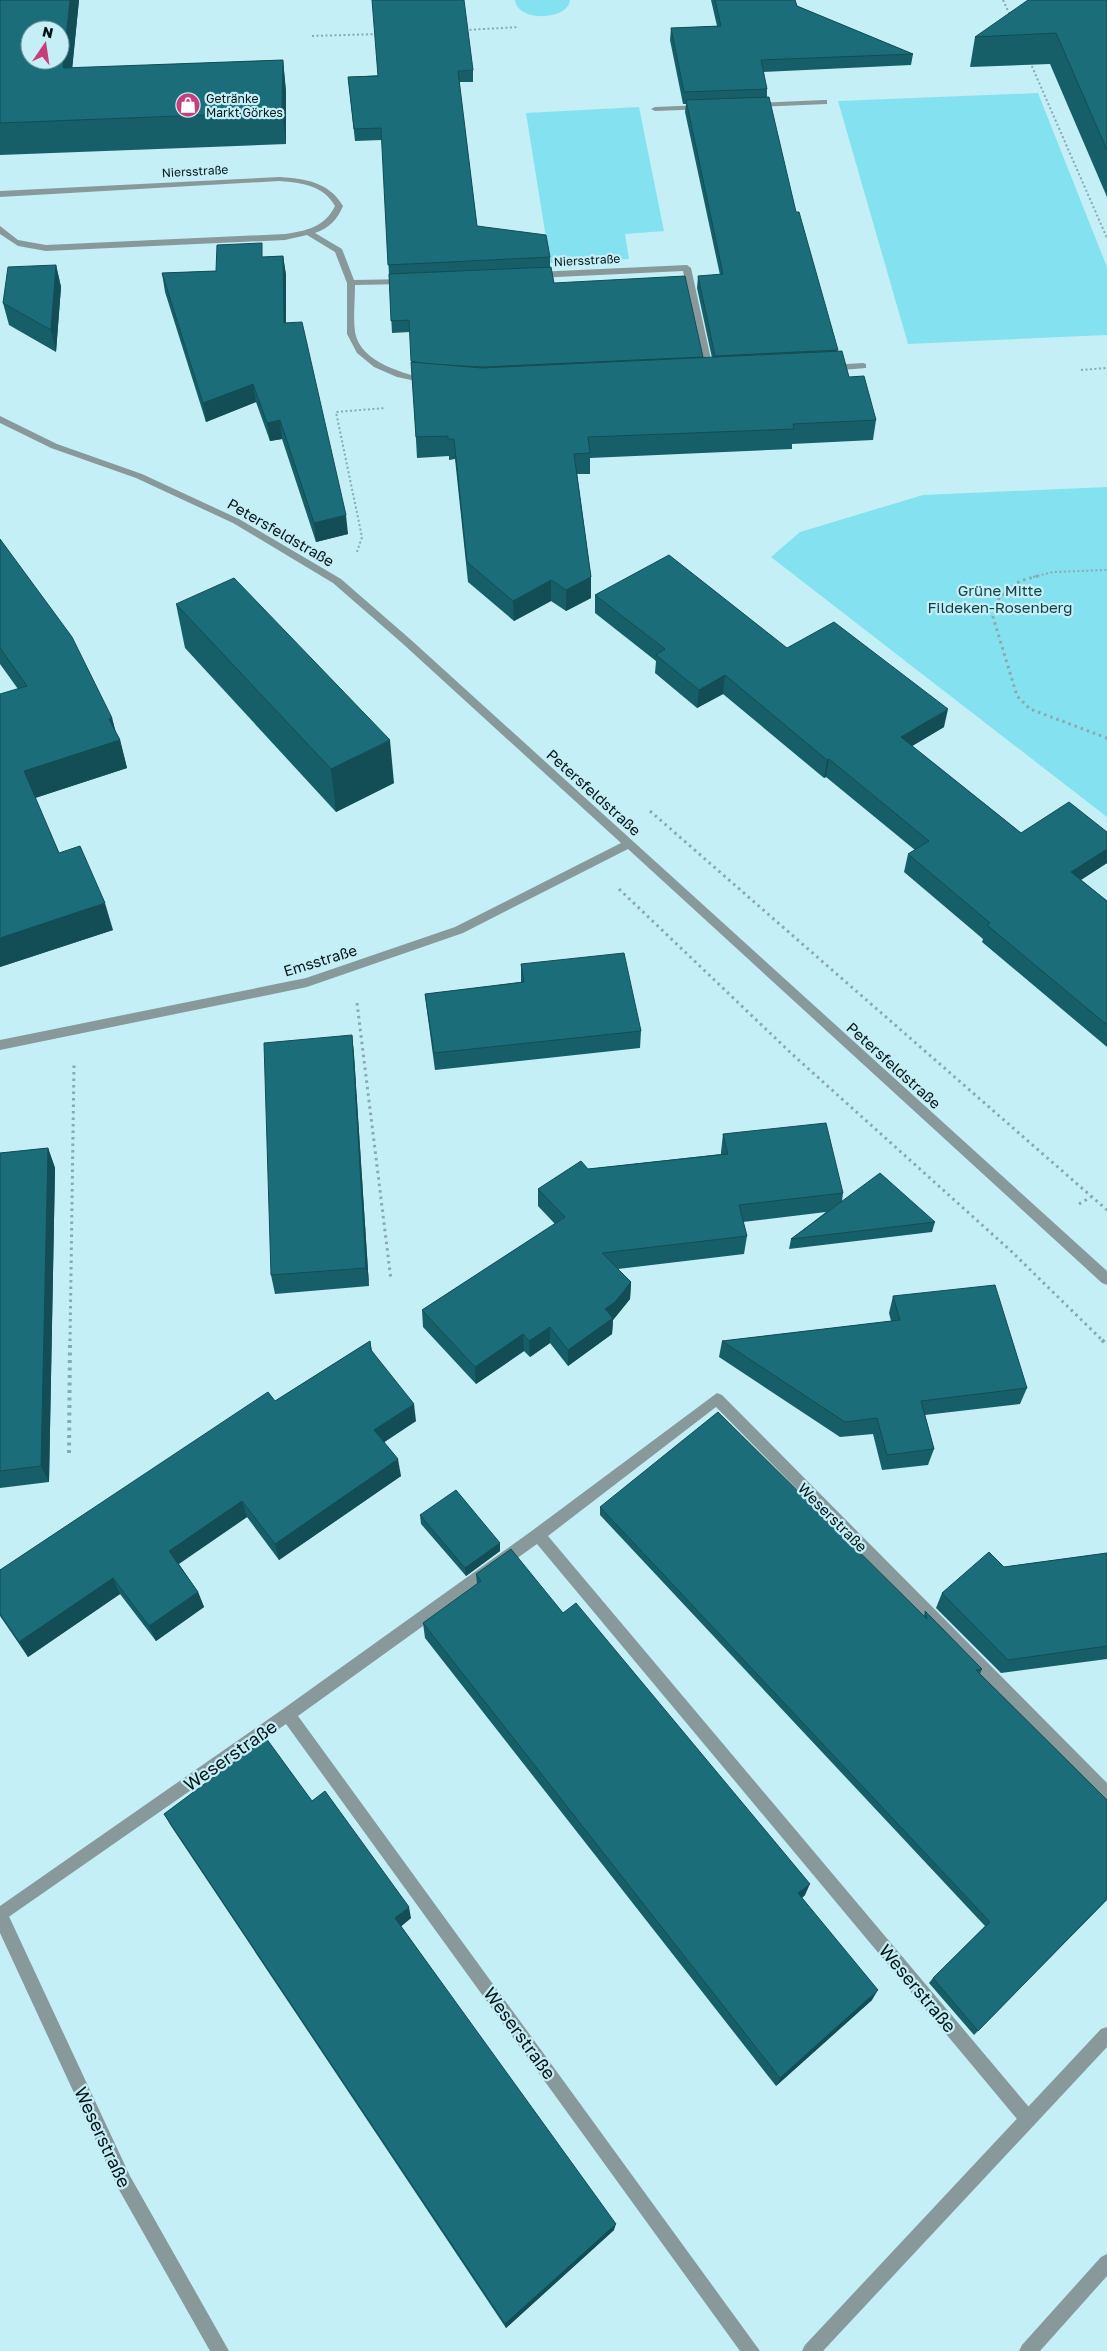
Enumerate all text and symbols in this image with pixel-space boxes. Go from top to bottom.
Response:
north arrow [20,20,70,70]
text: N [41,22,55,41]
place label: Getränke Markt Görkes [206,91,283,120]
shop icon: Getränke Markt Görkes [175,92,201,118]
street label: Niersstraße [161,162,229,180]
street label: Niersstraße [553,251,621,269]
street label: Petersfeldstraße [224,494,338,570]
park label: Grüne Mitte Fildeken-Rosenberg [927,581,1073,616]
street label: Petersfeldstraße [543,745,645,839]
street label: Emsstraße [281,940,359,980]
street label: Petersfeldstraße [843,1018,945,1112]
street label: Weserstraße [795,1479,872,1556]
street label: Weserstraße [179,1715,281,1795]
street label: Weserstraße [875,1939,961,2037]
street label: Weserstraße [479,1983,561,2083]
street label: Weserstraße [70,2083,136,2191]

